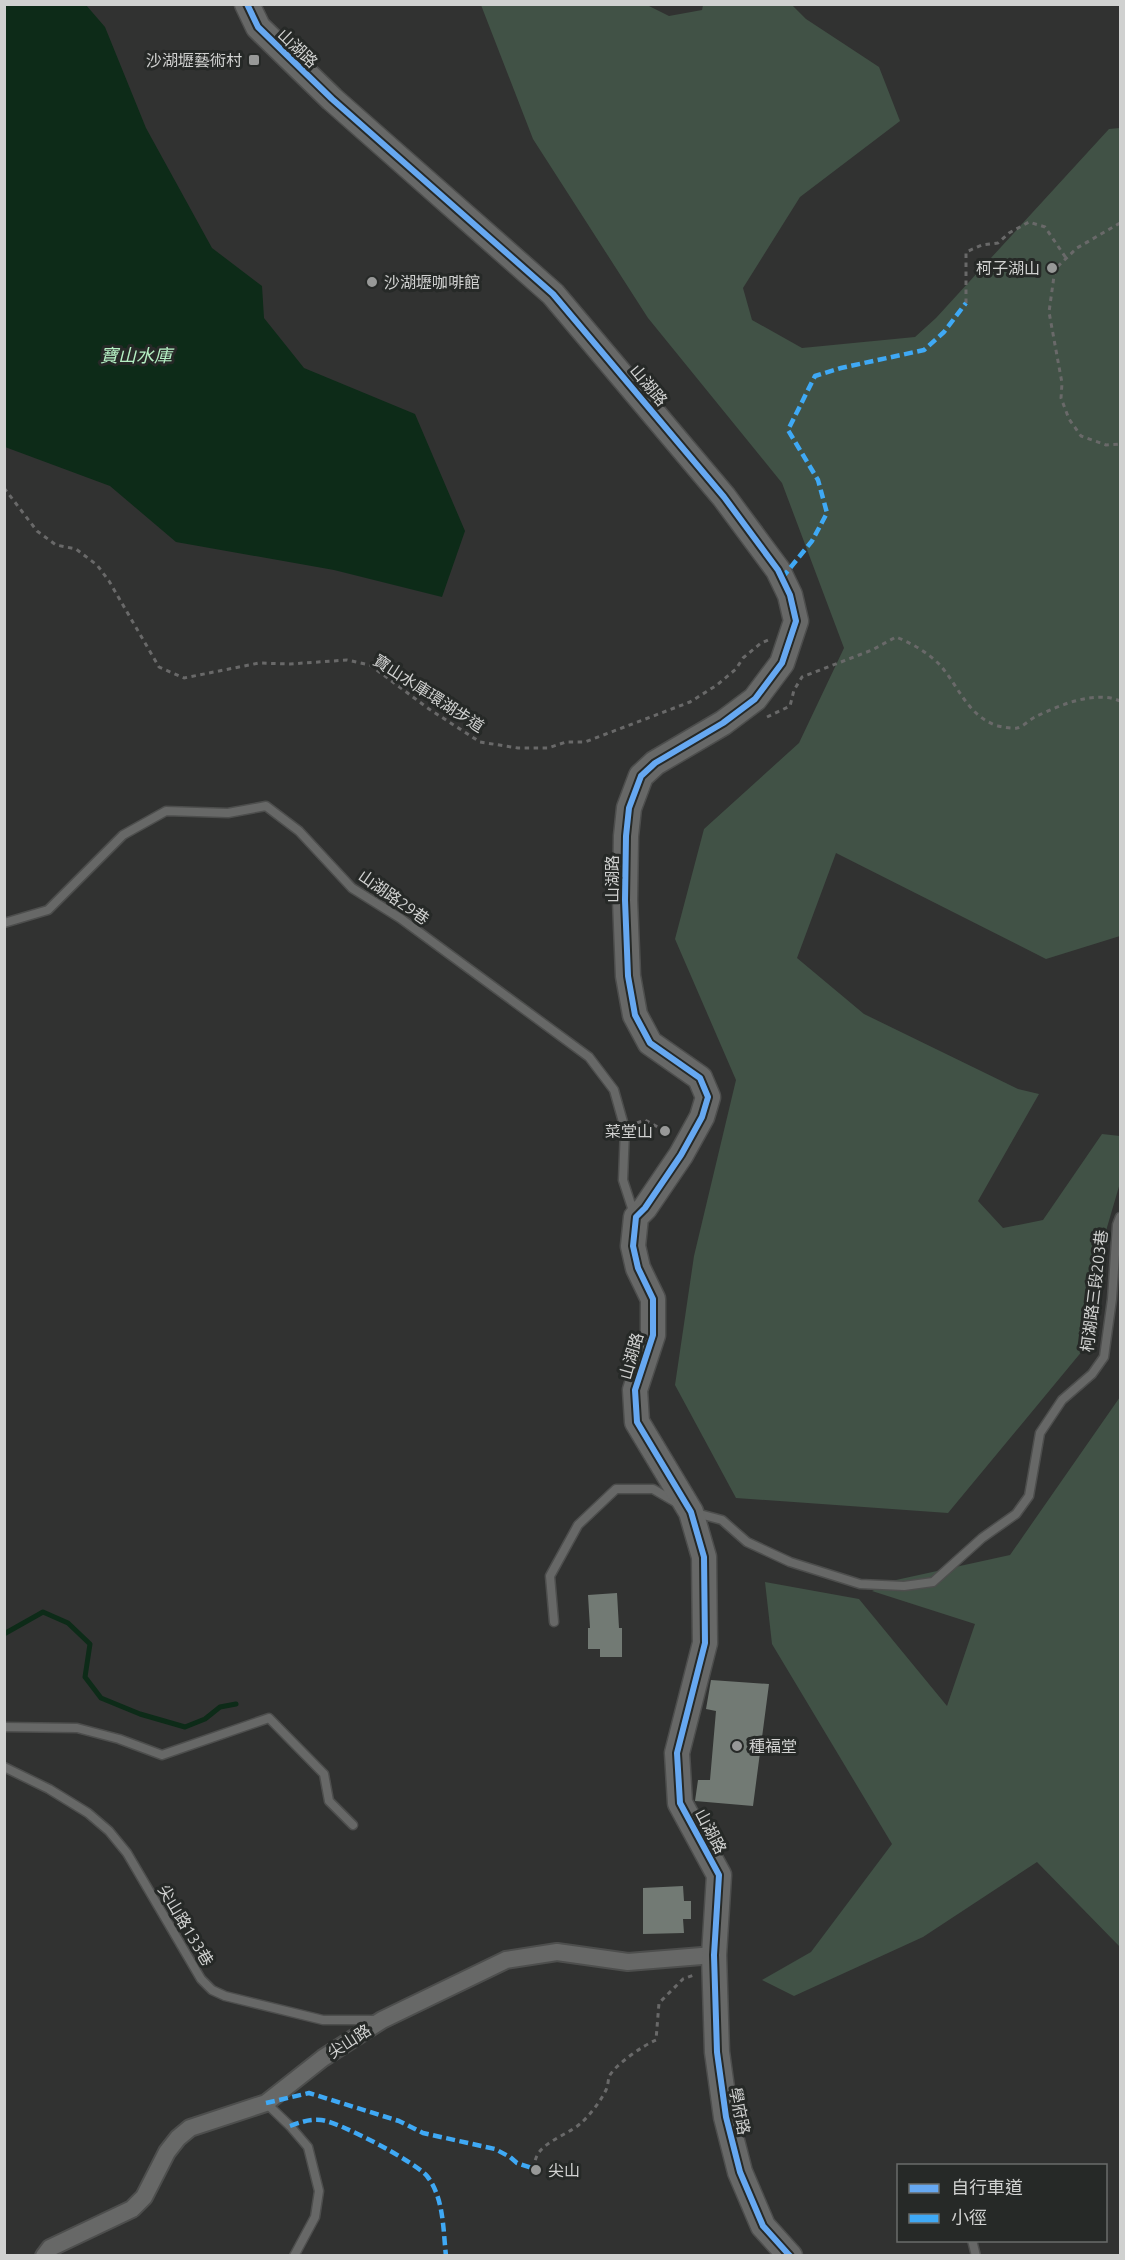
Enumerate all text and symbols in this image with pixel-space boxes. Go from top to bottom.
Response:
street label: 山湖路 [274,25,322,71]
place label: 沙湖壢藝術村 [146,51,242,69]
marker: 沙湖壢藝術村 [247,53,261,67]
place label: 柯子湖山 [976,259,1040,277]
marker: 柯子湖山 [1045,261,1059,275]
place label: 沙湖壢咖啡館 [384,273,480,291]
marker: 沙湖壢咖啡館 [365,275,379,289]
water label: 寶山水庫 [100,345,175,365]
street label: 山湖路 [627,361,671,409]
street label: 寶山水庫環湖步道 [370,651,488,735]
street label: 山湖路 [603,855,621,903]
street label: 山湖路29巷 [355,866,433,928]
place label: 菜堂山 [605,1122,653,1140]
marker: 菜堂山 [658,1124,672,1138]
street label: 柯湖路三段203巷 [1078,1229,1110,1353]
street label: 山湖路 [616,1330,646,1382]
place label: 種福堂 [749,1737,797,1755]
marker: 種福堂 [730,1739,744,1753]
street label: 山湖路 [692,1806,730,1856]
street label: 尖山路133巷 [155,1881,217,1969]
street label: 尖山路 [324,2020,374,2062]
street label: 學府路 [727,2086,753,2136]
place label: 尖山 [548,2161,580,2179]
marker: 尖山 [529,2163,543,2177]
legend [897,2164,1107,2242]
text: 自行車道 [951,2177,1023,2197]
text: 小徑 [951,2207,987,2227]

